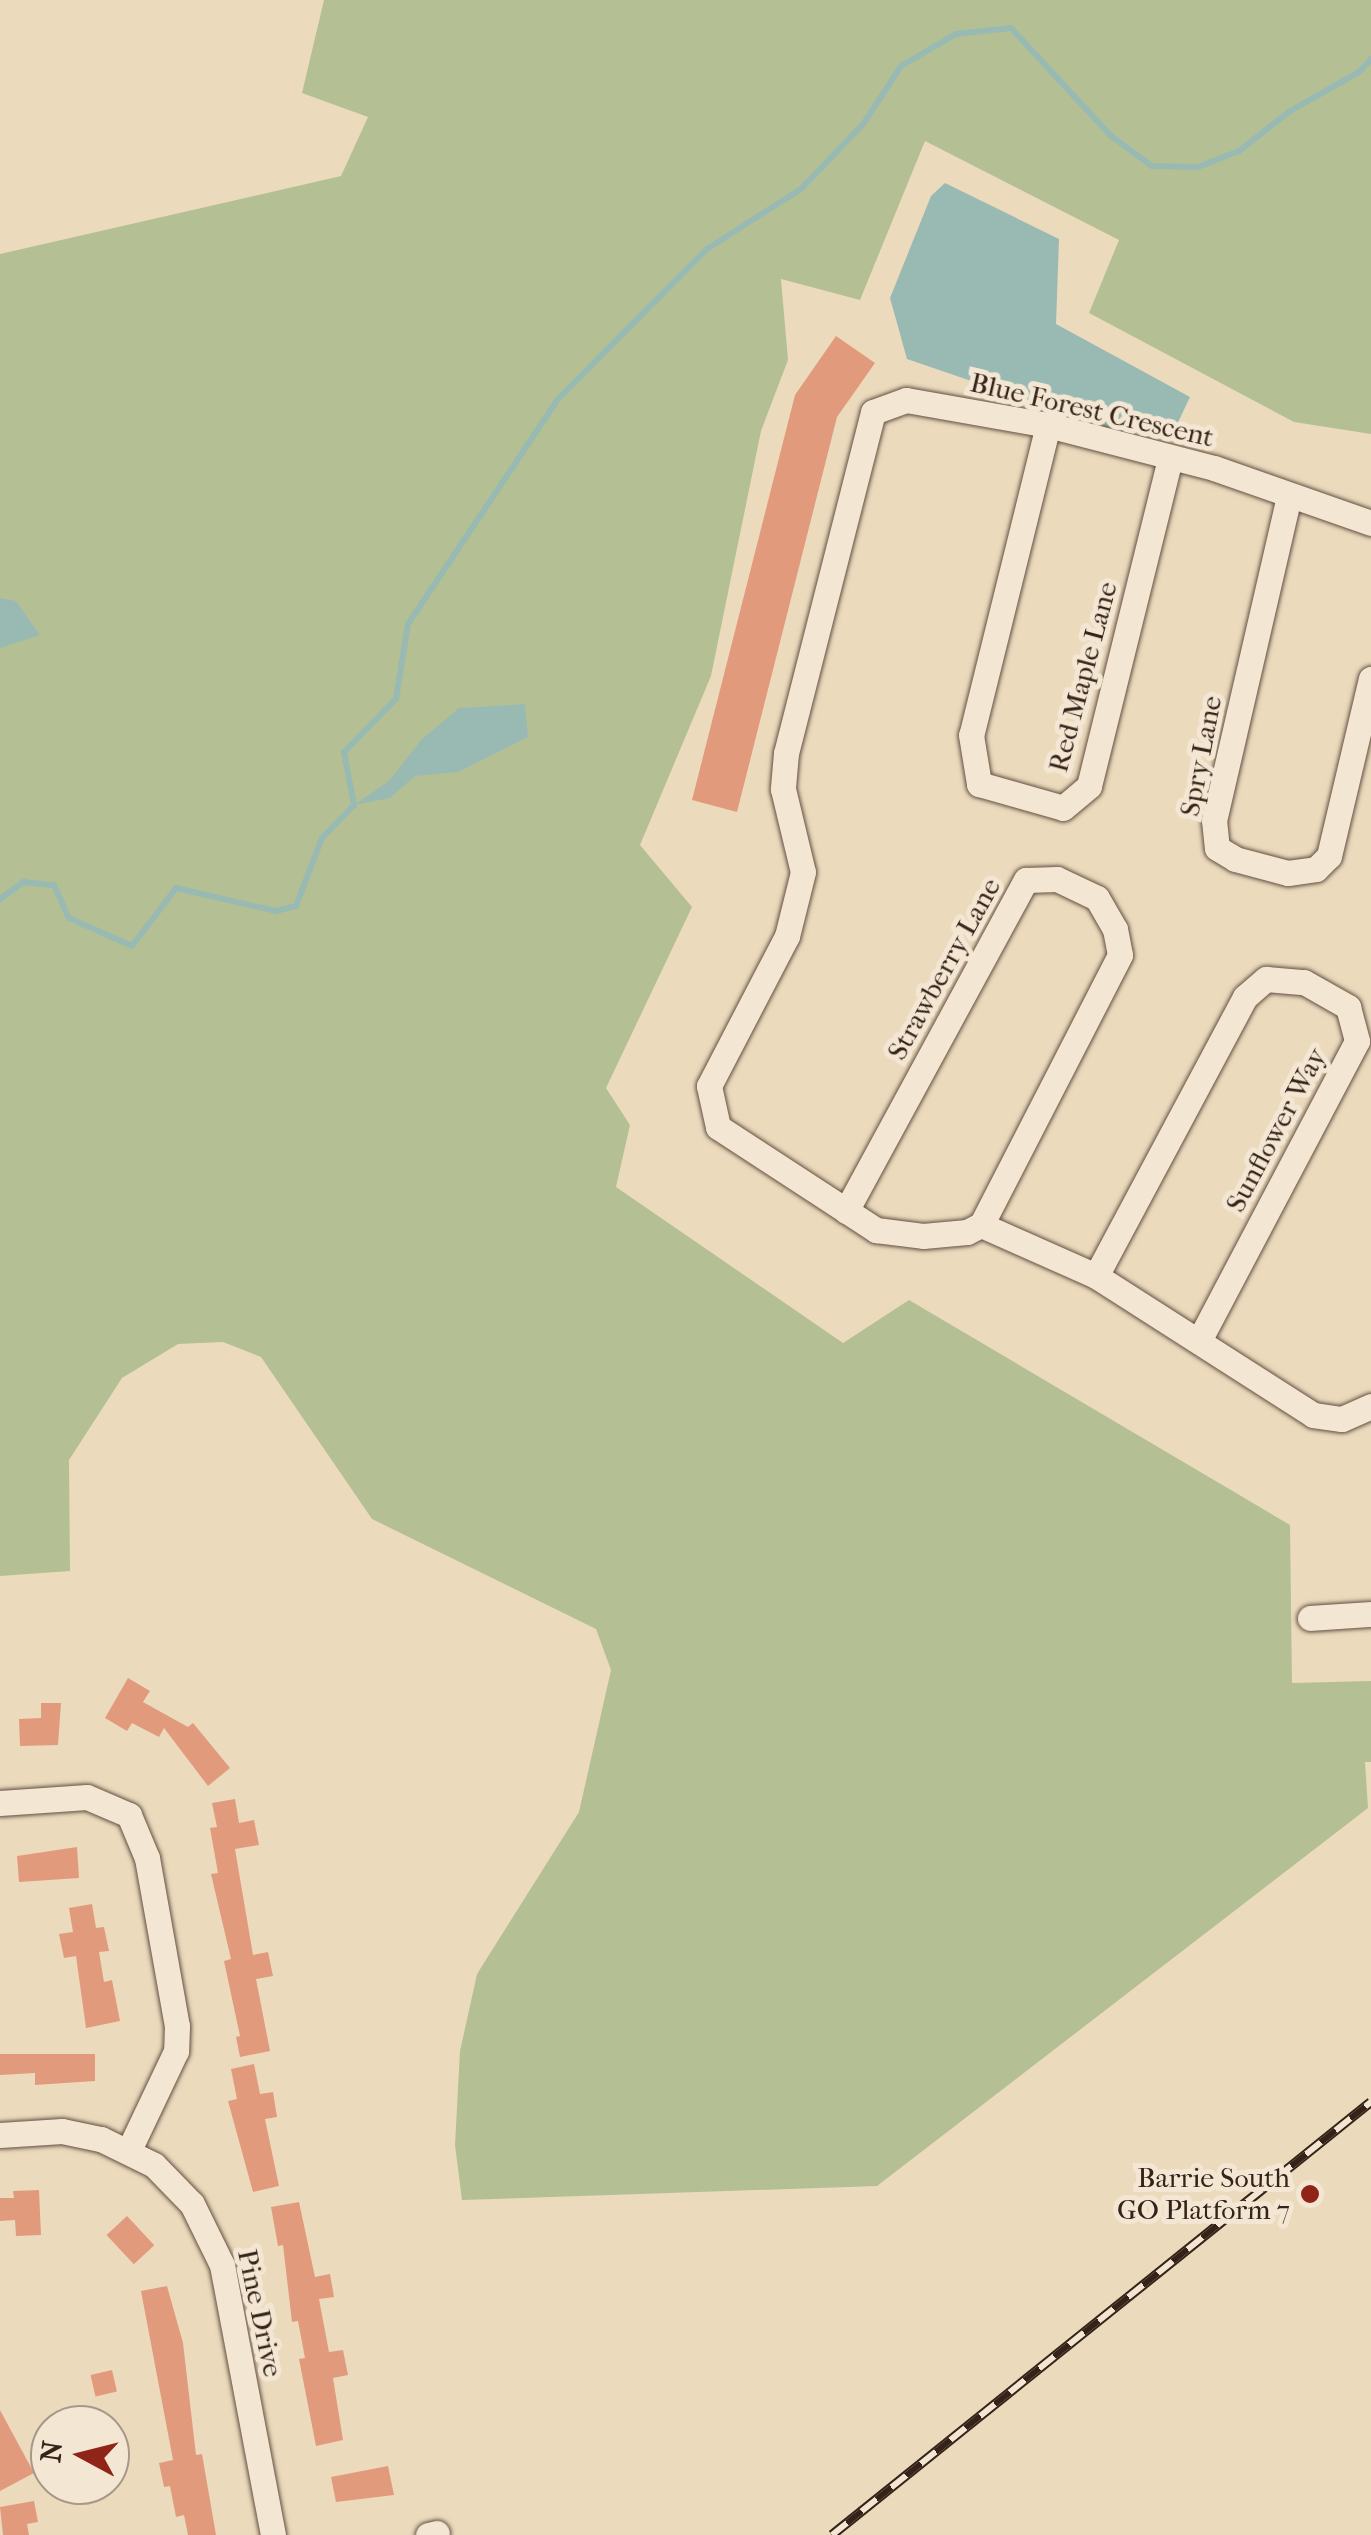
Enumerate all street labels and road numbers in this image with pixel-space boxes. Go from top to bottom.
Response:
street label: Blue Forest Crescent [967,366,1217,454]
street label: Red Maple Lane [1041,578,1125,776]
street label: Spry Lane [1173,693,1229,819]
street label: Strawberry Lane [880,872,1008,1066]
street label: Sunflower Way [1219,1042,1333,1218]
street label: Pine Drive [230,2246,290,2380]

